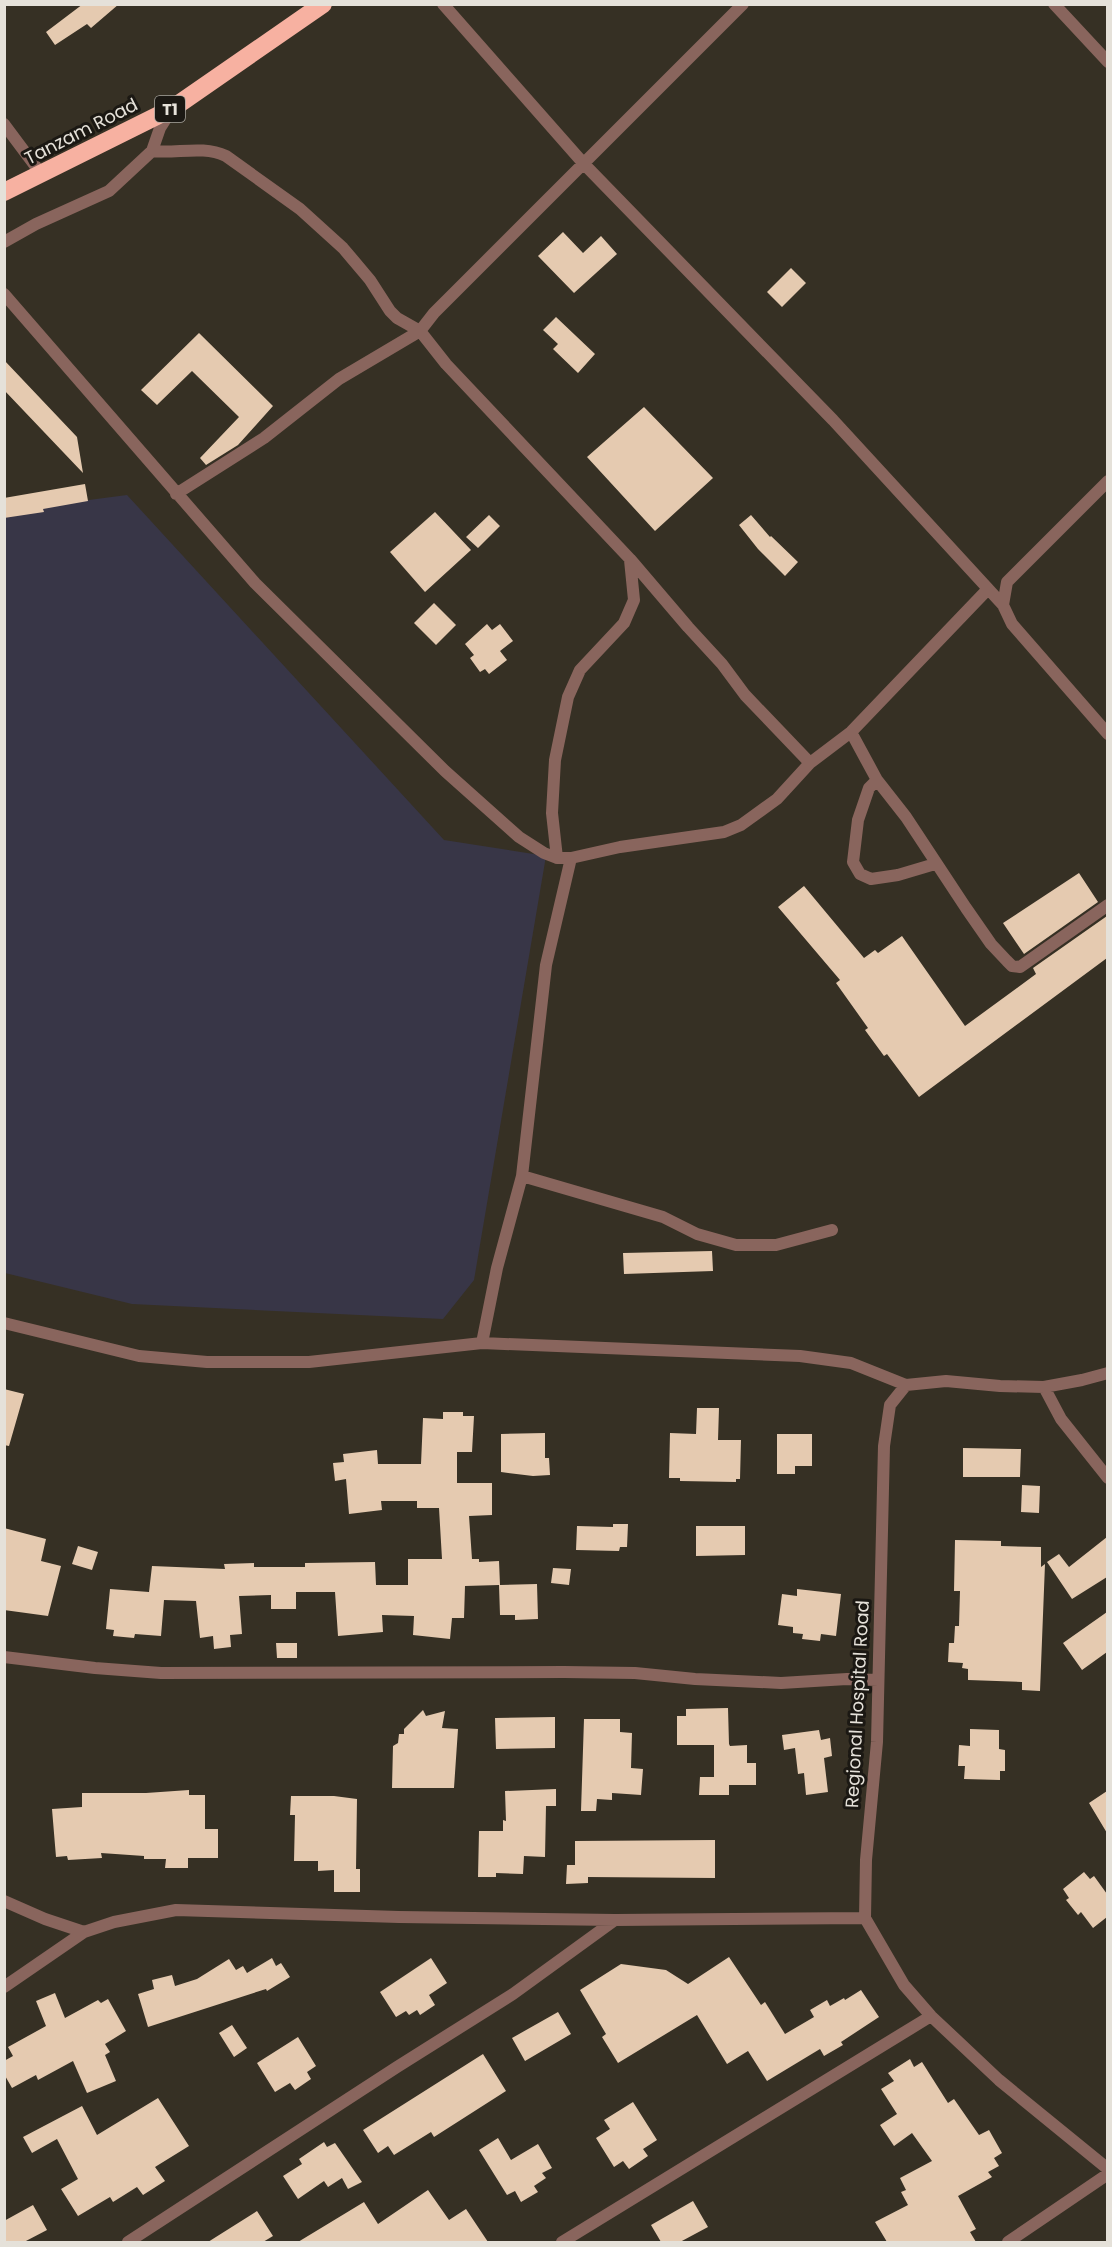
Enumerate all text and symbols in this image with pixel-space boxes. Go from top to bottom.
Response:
street label: Tanzam Road [20,92,142,170]
road number: T1 [155,96,185,122]
street label: Regional Hospital Road [839,1600,875,1808]

